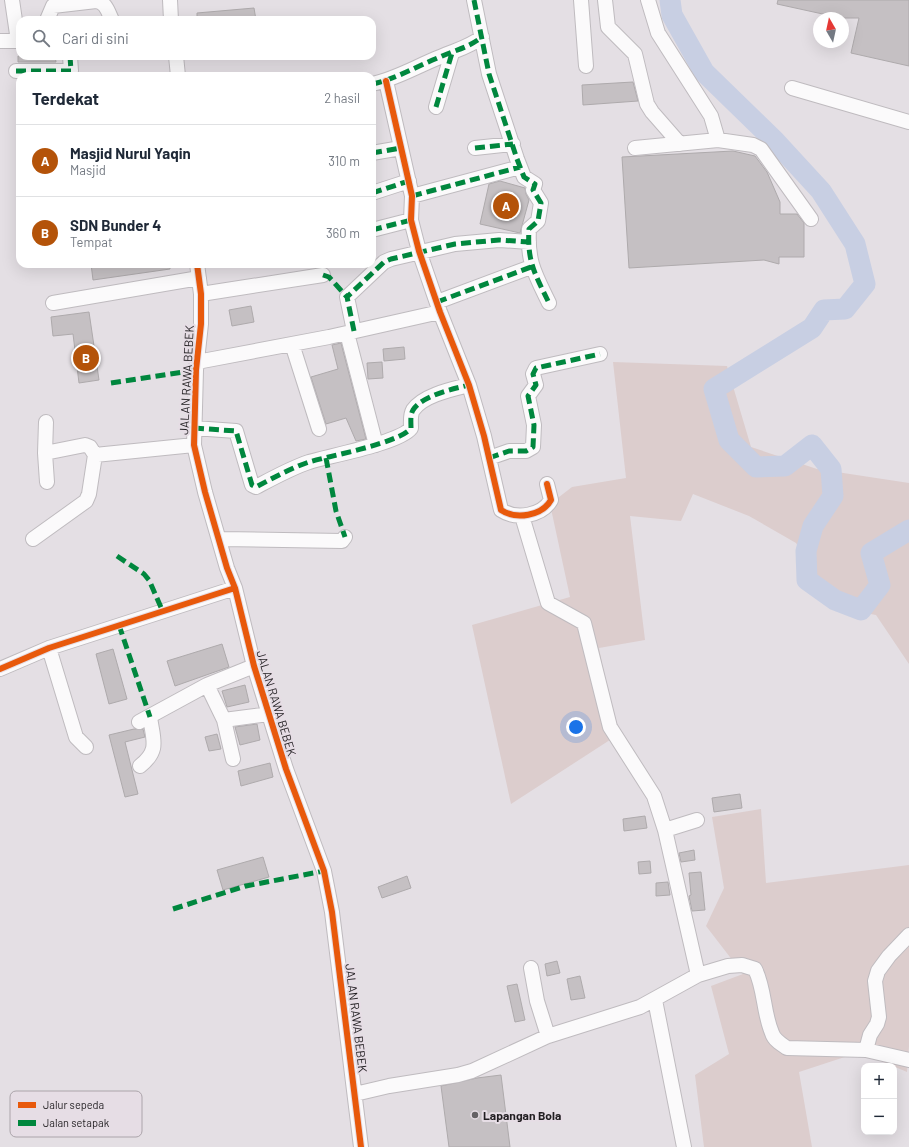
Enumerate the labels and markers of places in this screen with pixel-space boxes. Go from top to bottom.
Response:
pin: A [493,191,519,221]
pin: B [73,343,99,373]
place label: Lapangan Bola [483,1108,561,1122]
marker: Lapangan Bola [470,1110,480,1120]

